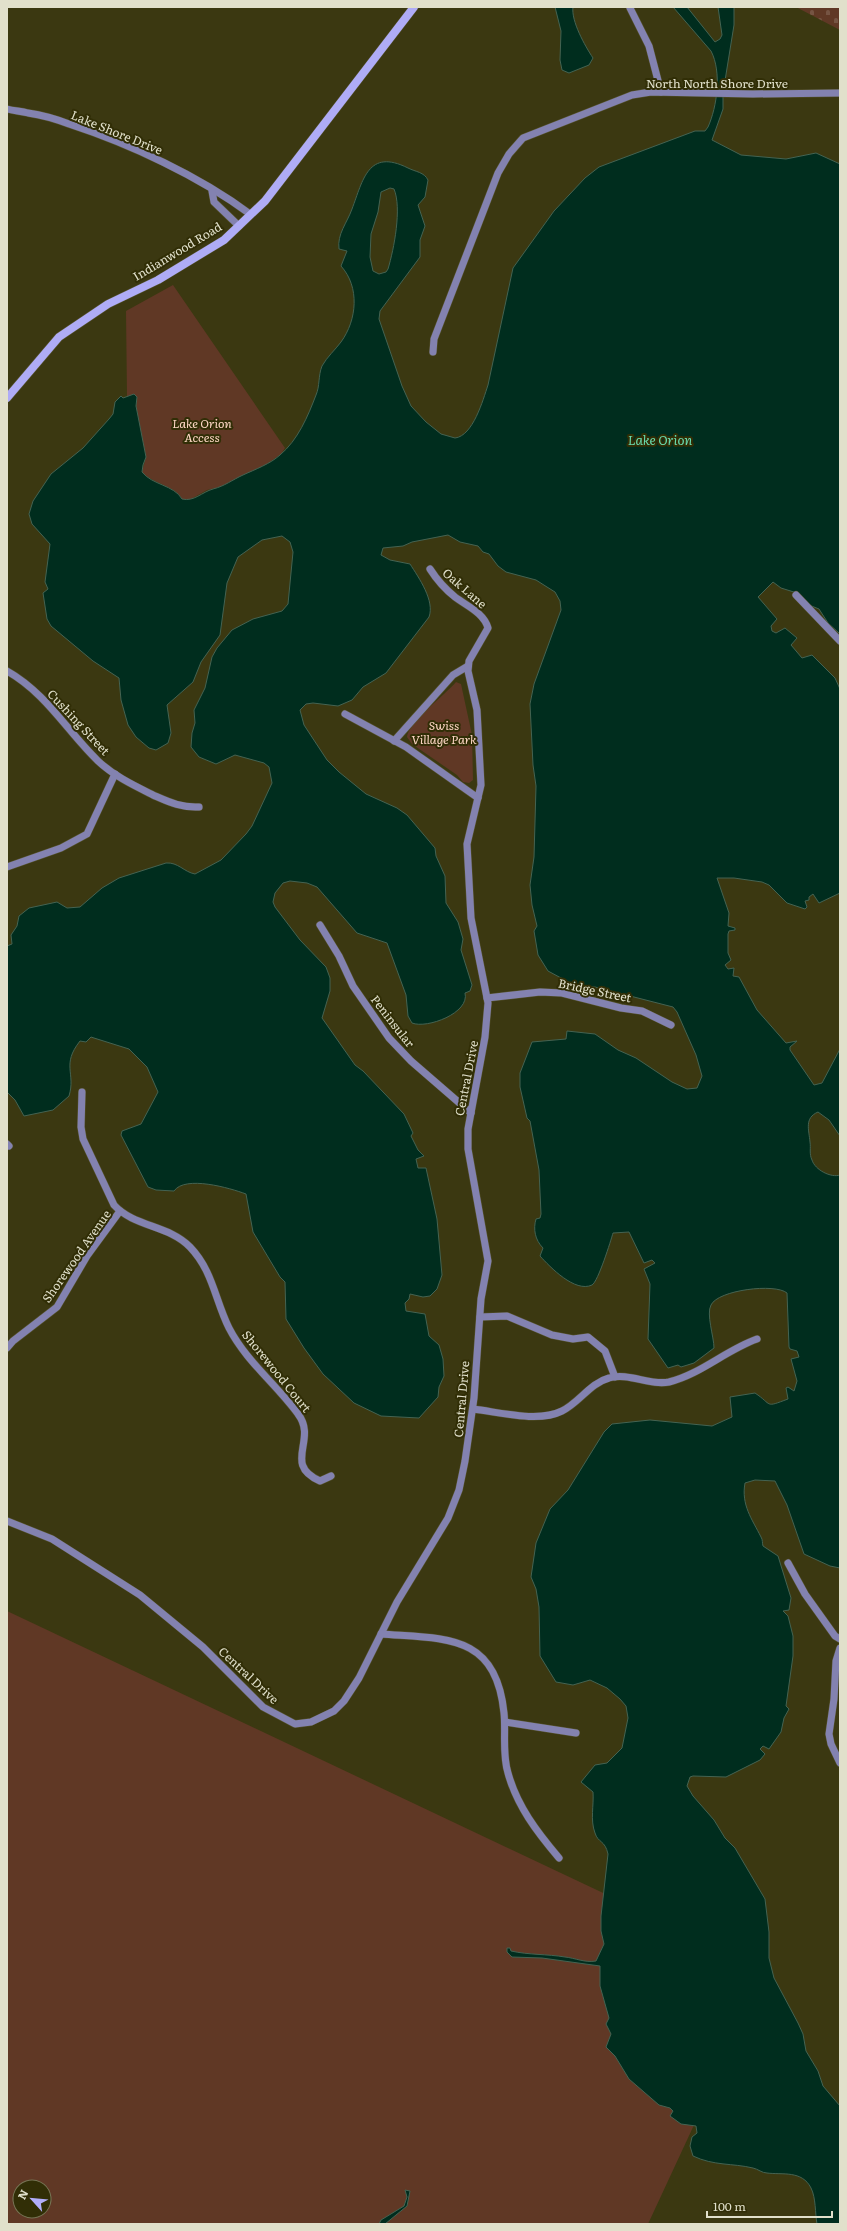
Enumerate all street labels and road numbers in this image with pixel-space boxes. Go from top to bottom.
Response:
street label: North North Shore Drive [646,74,788,92]
street label: Lake Shore Drive [68,105,166,159]
street label: Indianwood Road [129,217,225,285]
street label: Oak Lane [439,564,491,612]
street label: Cushing Street [44,685,115,759]
street label: Bridge Street [557,973,633,1007]
street label: Peninsular [367,991,419,1051]
street label: Central Drive [450,1039,482,1117]
street label: Shorewood Avenue [37,1206,115,1306]
street label: Shorewood Court [238,1326,316,1416]
street label: Central Drive [449,1360,473,1438]
street label: Central Drive [215,1642,283,1708]

